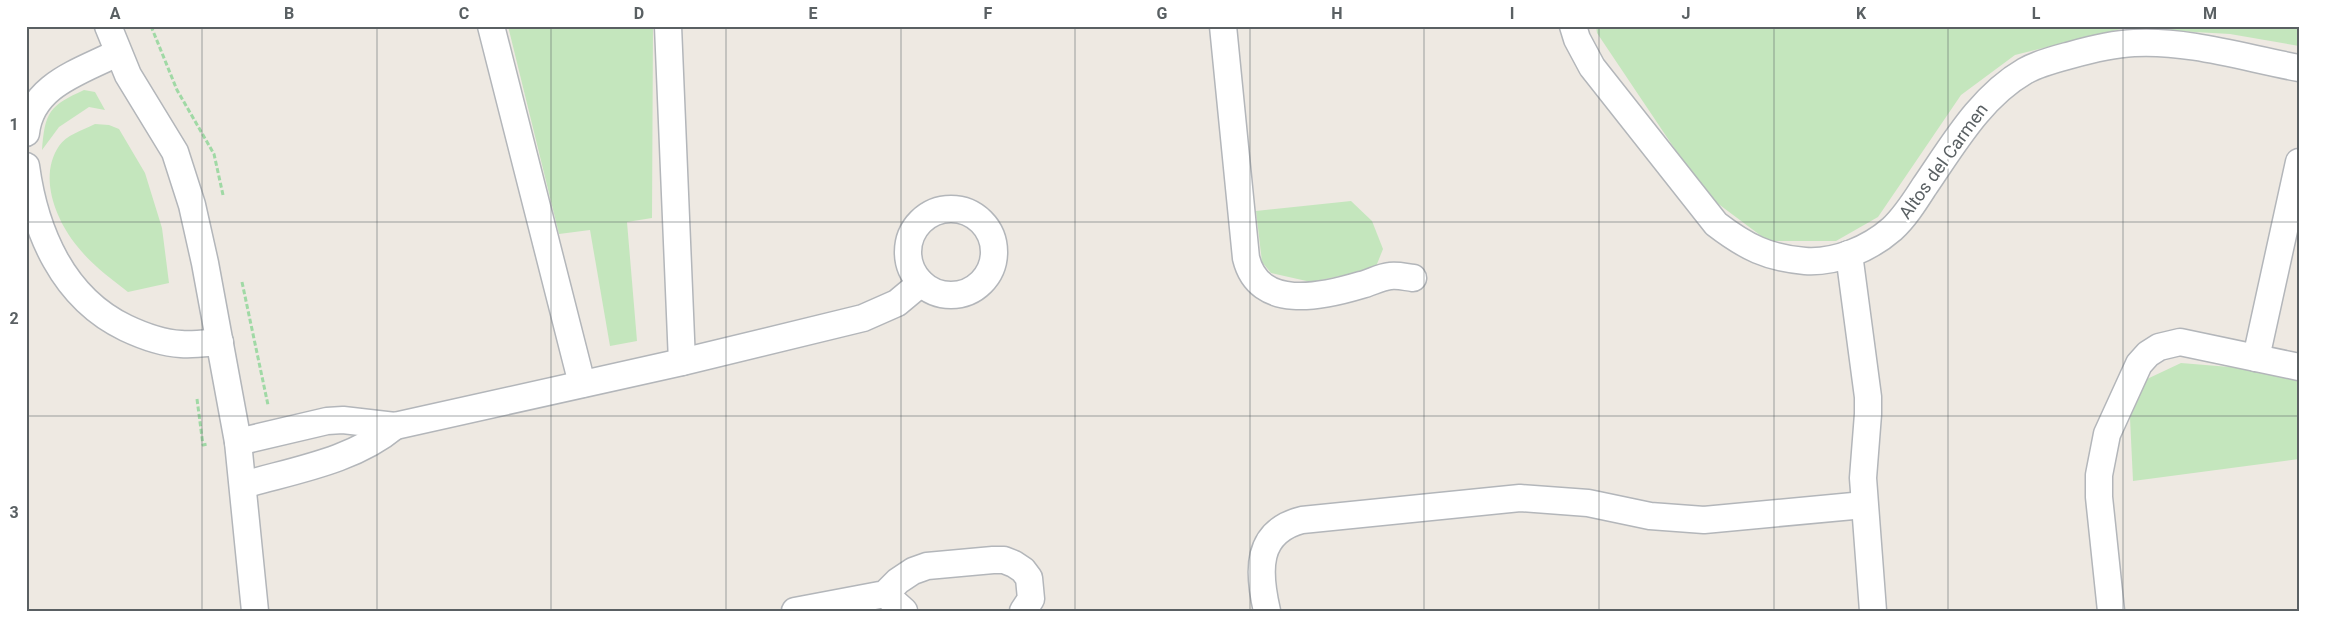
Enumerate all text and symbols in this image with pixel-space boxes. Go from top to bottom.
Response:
text: A [110,4,121,23]
text: B [284,4,294,23]
text: C [459,4,469,23]
text: D [634,4,644,23]
text: E [809,4,818,23]
text: F [984,4,993,23]
text: G [1157,4,1168,23]
text: H [1331,4,1343,23]
text: I [1510,4,1514,23]
text: J [1682,4,1690,23]
text: K [1856,4,1867,23]
text: L [2032,4,2041,23]
text: M [2203,4,2217,23]
street label: Altos del Carmen [1894,99,1992,223]
text: 1 [9,115,19,134]
text: 2 [9,309,19,328]
text: 3 [9,503,19,522]

